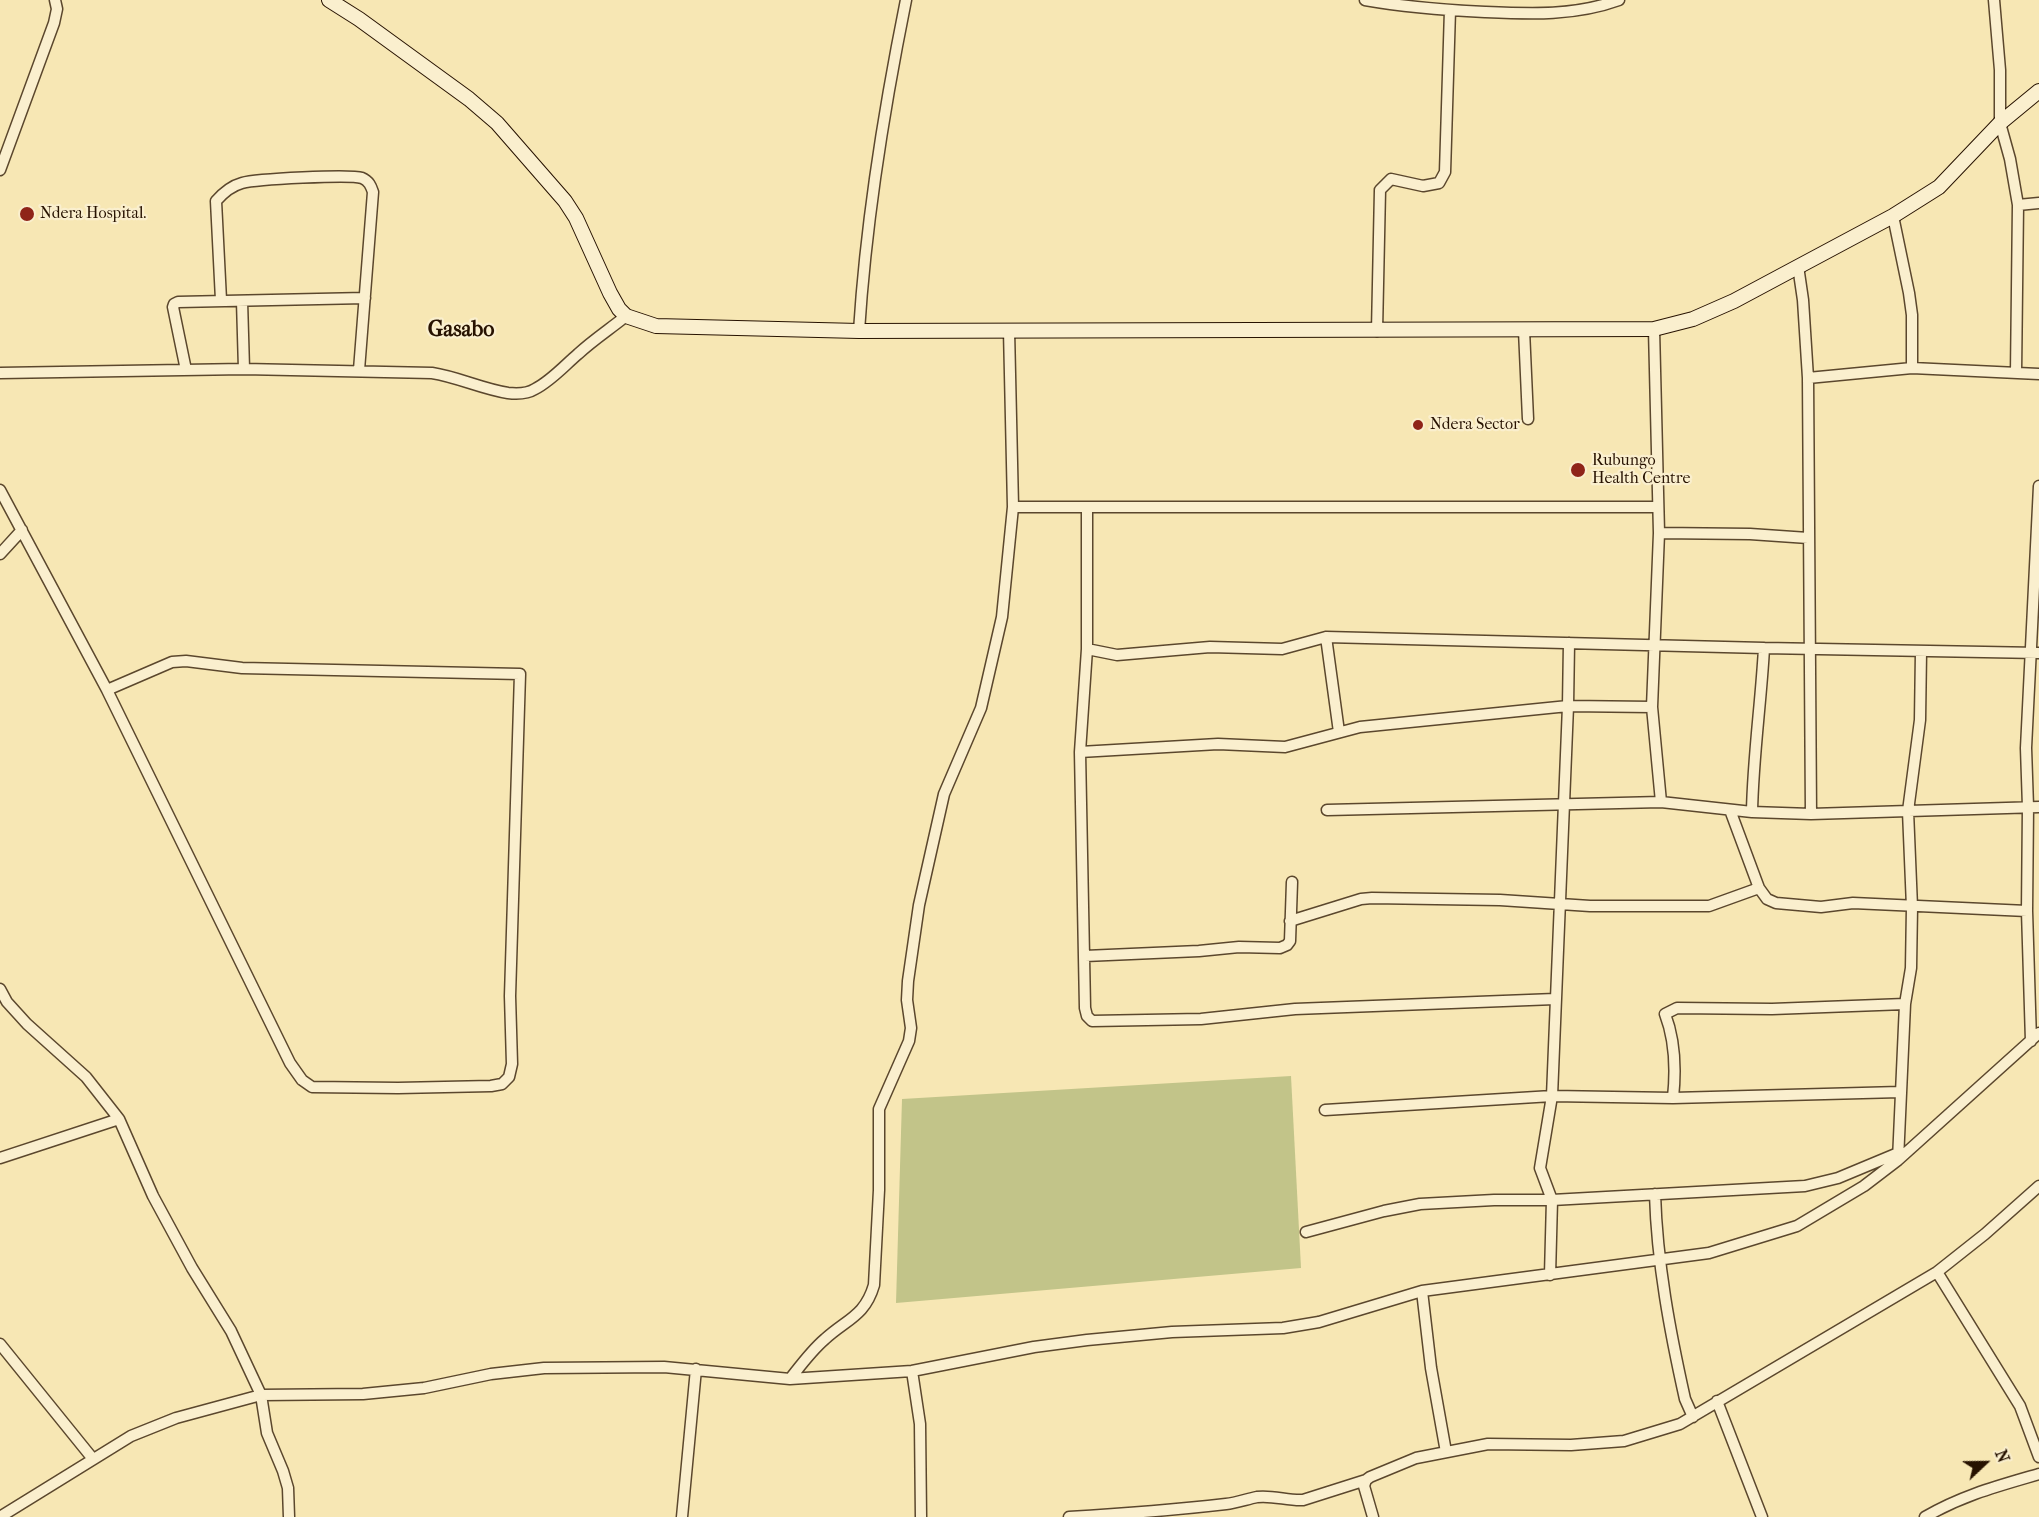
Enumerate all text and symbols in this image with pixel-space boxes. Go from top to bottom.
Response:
place label: Ndera Hospital. [40,204,146,224]
marker: Ndera Hospital. [18,205,36,223]
district label: Gasabo [428,318,494,344]
place label: Ndera Sector [1430,415,1520,435]
marker: Ndera Sector [1411,418,1425,432]
place label: Rubungo Health Centre [1592,451,1690,489]
marker: Rubungo Health Centre [1569,461,1587,479]
north arrow [1955,1433,2015,1493]
text: N [1991,1447,2013,1465]

